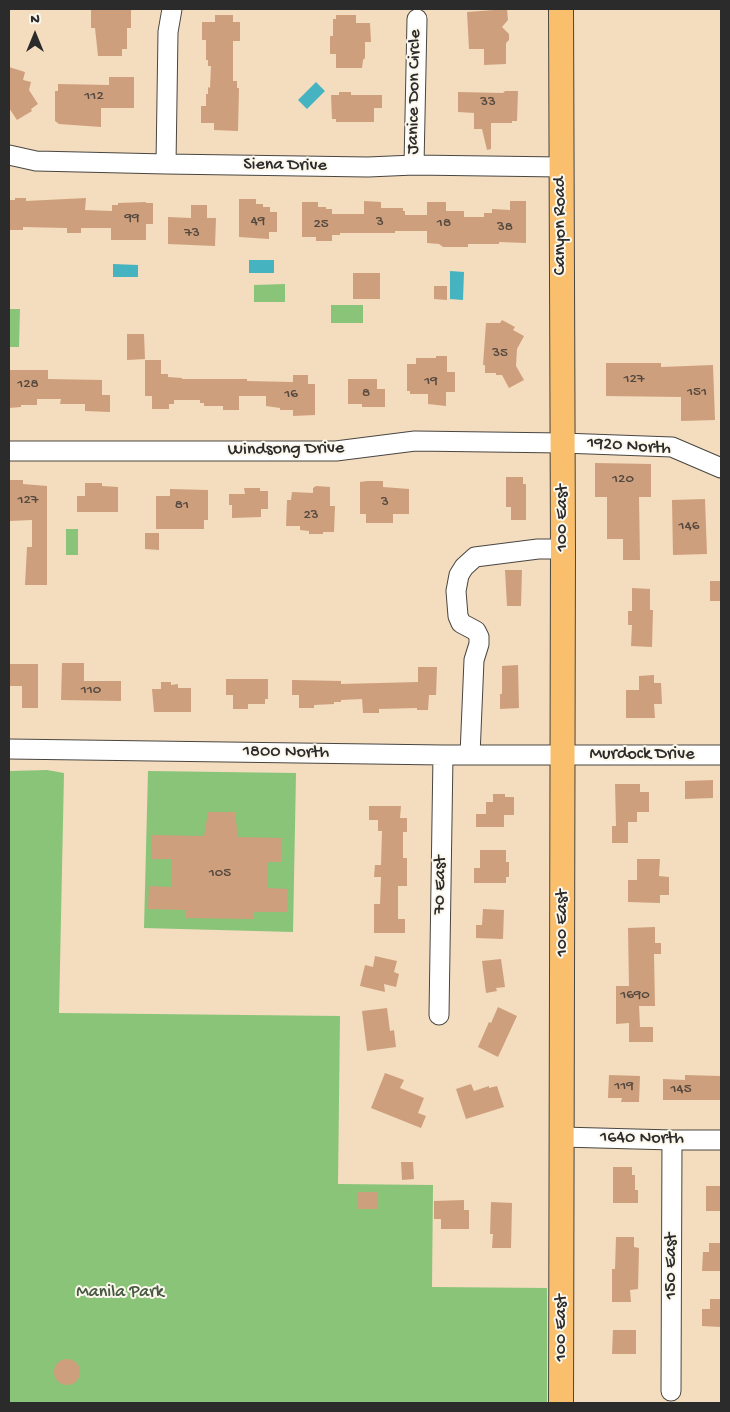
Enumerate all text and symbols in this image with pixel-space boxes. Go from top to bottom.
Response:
north arrow [10,10,60,60]
text: N [30,11,40,28]
street label: Janice Don Circle [403,29,427,155]
house number: 112 [84,88,104,106]
house number: 33 [480,94,496,112]
street label: Siena Drive [243,154,327,178]
street label: Canyon Road [550,177,572,275]
house number: 99 [124,210,140,228]
house number: 49 [251,213,265,231]
house number: 3 [376,214,384,232]
house number: 18 [437,215,451,233]
house number: 25 [313,216,329,234]
house number: 38 [497,219,513,237]
house number: 73 [184,225,200,243]
house number: 35 [492,345,508,363]
house number: 127 [623,371,645,389]
house number: 19 [424,373,438,391]
house number: 128 [17,376,39,394]
house number: 151 [687,384,707,402]
house number: 8 [362,385,370,403]
house number: 16 [284,386,298,404]
street label: 1920 North [586,433,672,461]
street label: Windsong Drive [228,438,344,462]
house number: 120 [612,471,634,489]
street label: 100 East [552,484,574,552]
house number: 127 [17,492,39,510]
house number: 3 [381,494,389,512]
house number: 81 [175,497,189,515]
house number: 23 [303,507,319,525]
house number: 146 [679,518,699,536]
house number: 110 [81,682,101,700]
street label: 1800 North [243,741,329,765]
street label: Murdock Drive [590,744,694,766]
street label: 70 East [430,855,452,915]
house number: 105 [209,865,231,883]
street label: 100 East [552,889,574,957]
house number: 1690 [620,987,650,1005]
house number: 119 [614,1078,634,1096]
house number: 145 [670,1081,692,1099]
street label: 1640 North [600,1127,684,1151]
street label: 150 East [661,1233,683,1299]
park label: Manila Park [76,1282,164,1304]
street label: 100 East [551,1294,573,1362]

